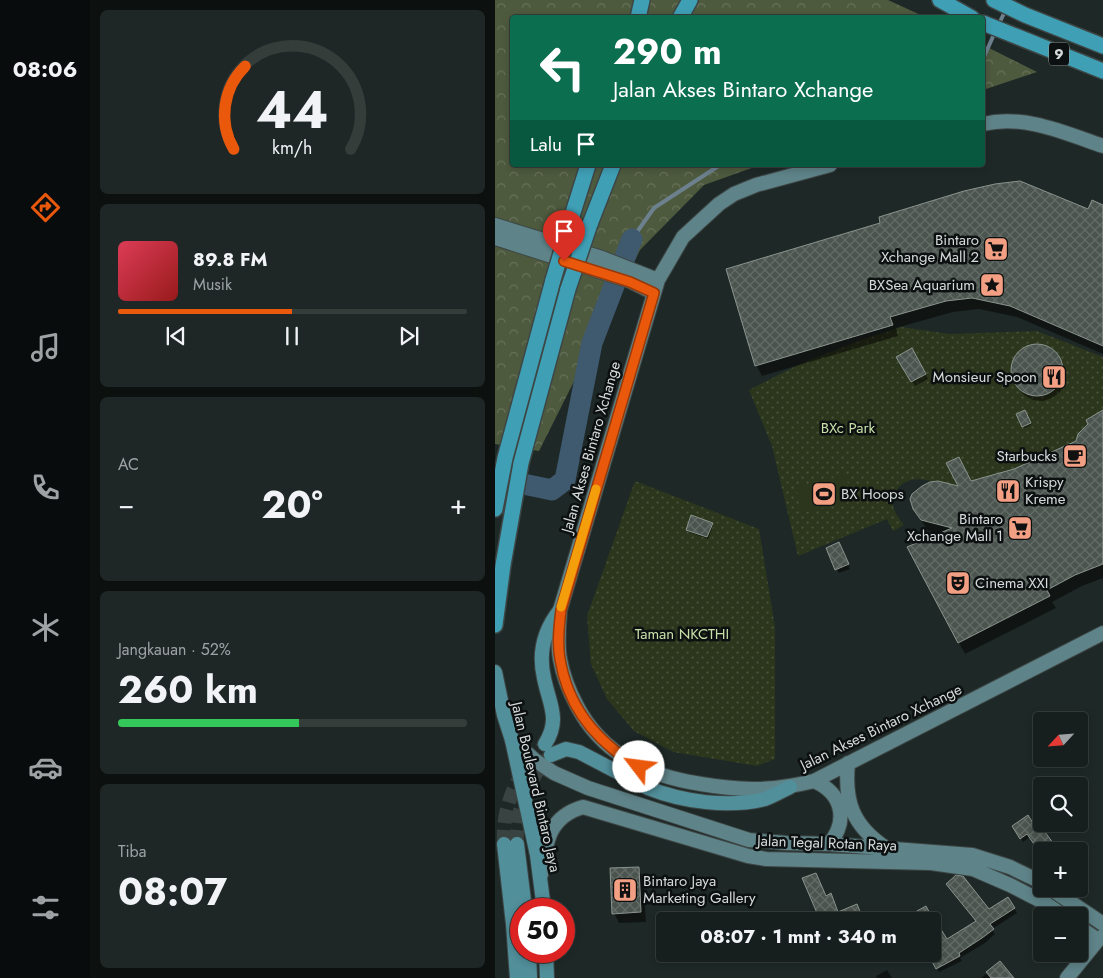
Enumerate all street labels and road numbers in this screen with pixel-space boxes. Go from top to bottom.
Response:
road number: 9 [1049,42,1069,66]
street label: Jalan Akses Bintaro Xchange [555,358,626,537]
street label: Jalan Akses Bintaro Xchange [795,678,966,777]
street label: Jalan Boulevard Bintaro Jaya [505,698,566,874]
street label: Jalan Tegal Rotan Raya [755,829,897,856]

